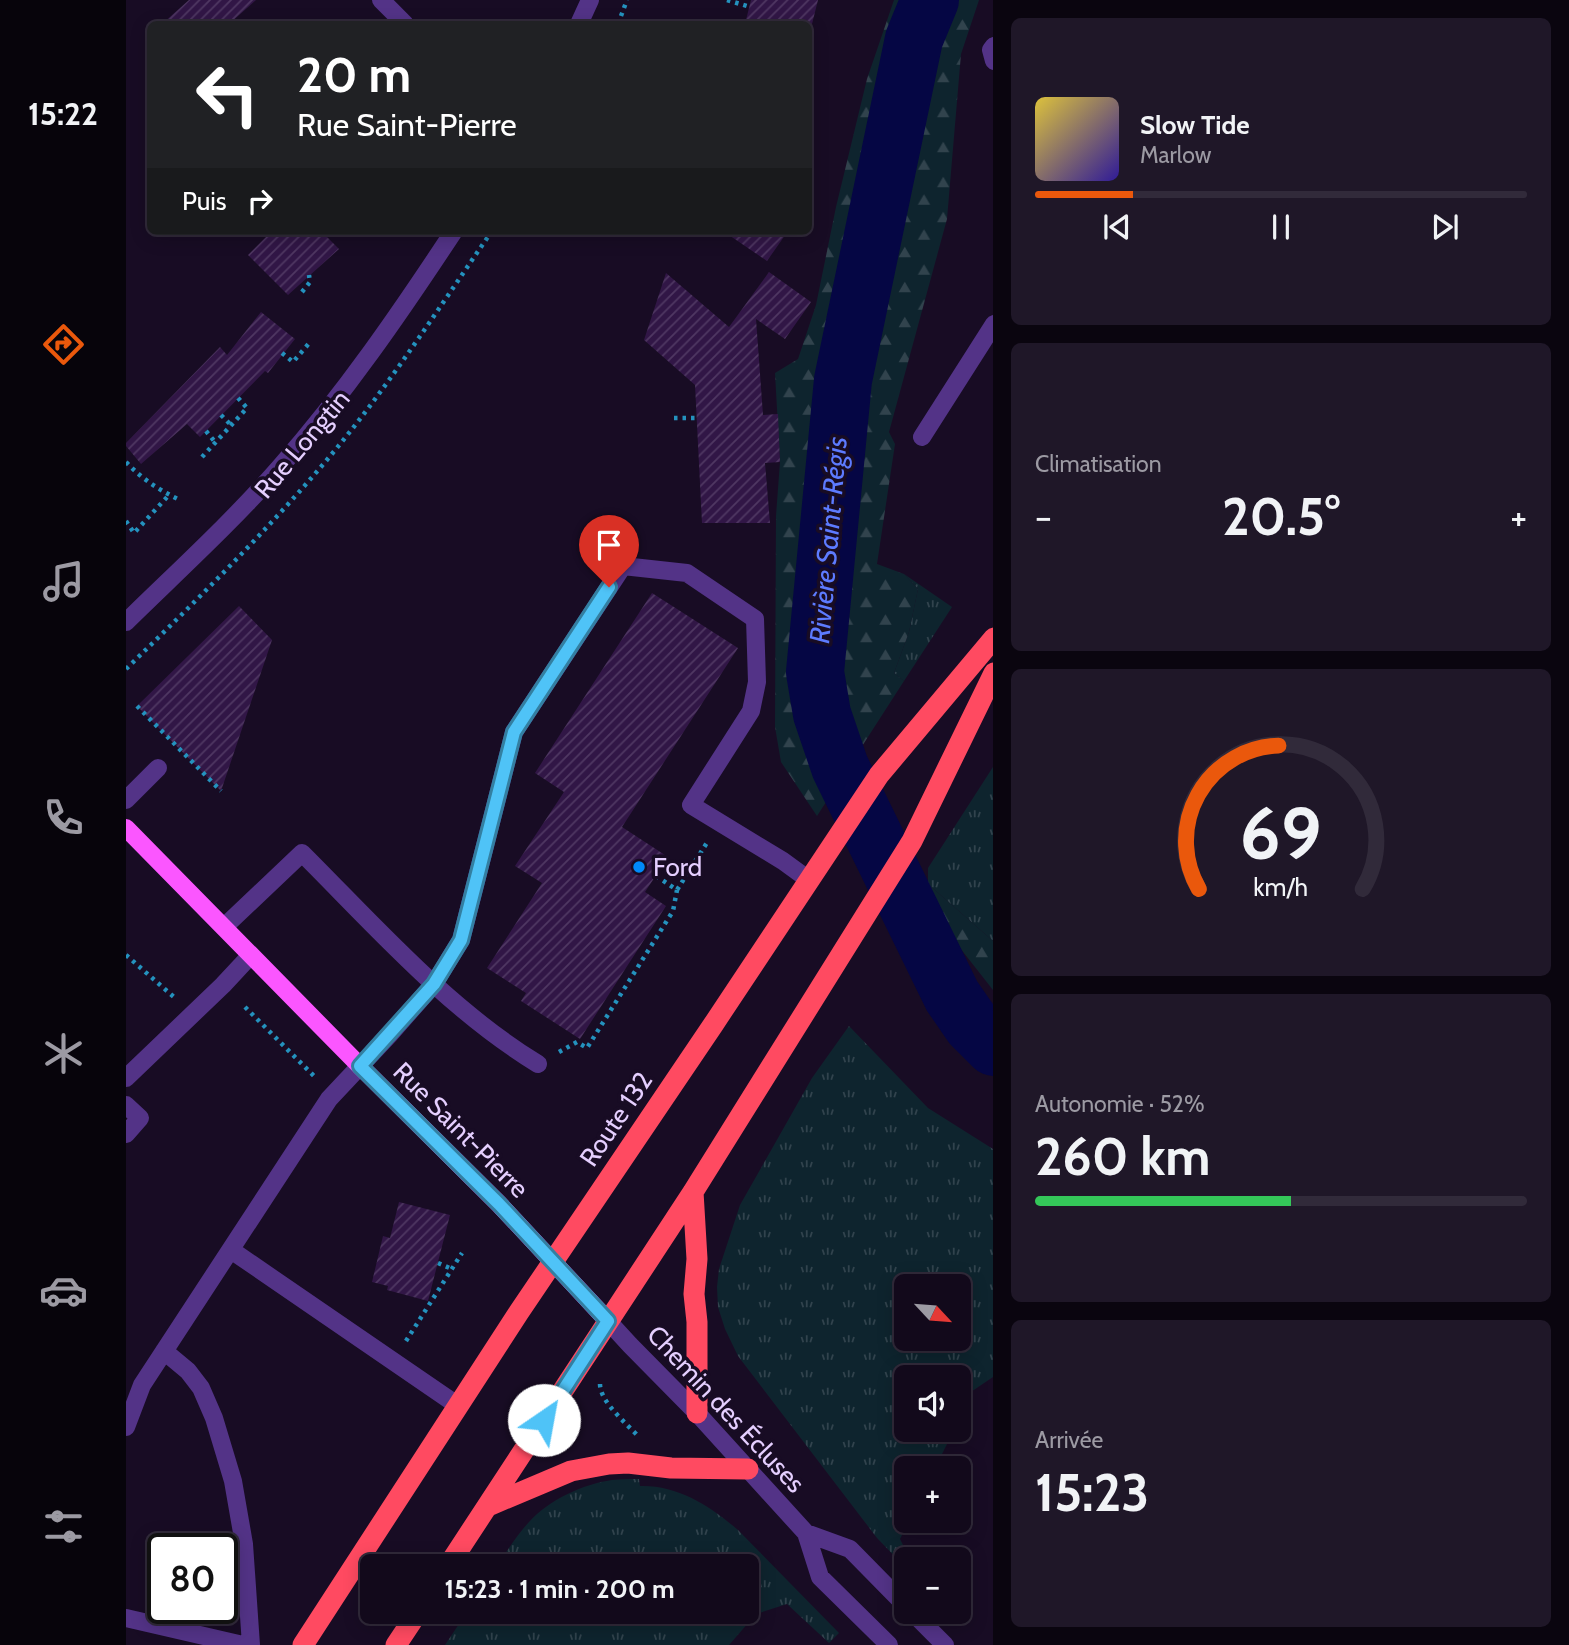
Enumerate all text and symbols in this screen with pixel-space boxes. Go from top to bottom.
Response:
text: 20 m [297,45,411,104]
icon: left [182,49,273,140]
text: 15:22 [28,94,98,133]
text: Rue Saint-Pierre [297,105,517,144]
text: Slow Tide [1140,109,1250,141]
text: Marlow [1140,141,1211,169]
icon: right [241,182,279,220]
text: Puis [182,185,227,217]
icon: previous [1098,208,1136,246]
icon: pause [1262,208,1300,246]
icon: next [1426,208,1464,246]
icon: directions [39,320,88,369]
street label: Rue Longtin [247,383,357,505]
water label: Rivière Saint-Régis [802,435,854,645]
text: Climatisation [1035,450,1162,478]
text: 20.5° [1222,485,1340,548]
text: − [1035,493,1052,540]
text: + [1510,493,1527,540]
pin [579,515,639,587]
icon: arrive [590,526,628,564]
icon: music [39,557,88,606]
text: 69 [1240,789,1322,877]
icon: phone [39,793,88,842]
place label: Ford [653,851,702,883]
marker: Ford [631,859,647,875]
text: km/h [1254,871,1308,901]
icon: climate [39,1029,88,1078]
street label: Rue Saint-Pierre [387,1056,535,1204]
street label: Route 132 [573,1066,659,1172]
text: Autonomie · 52% [1035,1090,1205,1118]
text: 260 km [1035,1125,1211,1188]
icon: car [39,1266,88,1315]
north arrow [894,1274,971,1351]
map controls [894,1274,971,1624]
street label: Chemin des Écluses [640,1319,812,1499]
button: sound [894,1365,971,1442]
position arrow [507,1383,581,1457]
text: Arrivée [1035,1426,1103,1454]
button: + [894,1456,971,1533]
text: 15:23 [1035,1461,1149,1524]
icon: filters [39,1502,88,1551]
speed limit sign: 80 [147,1533,238,1624]
button: − [894,1547,971,1624]
text: 15:23 · 1 min · 200 m [444,1573,675,1605]

